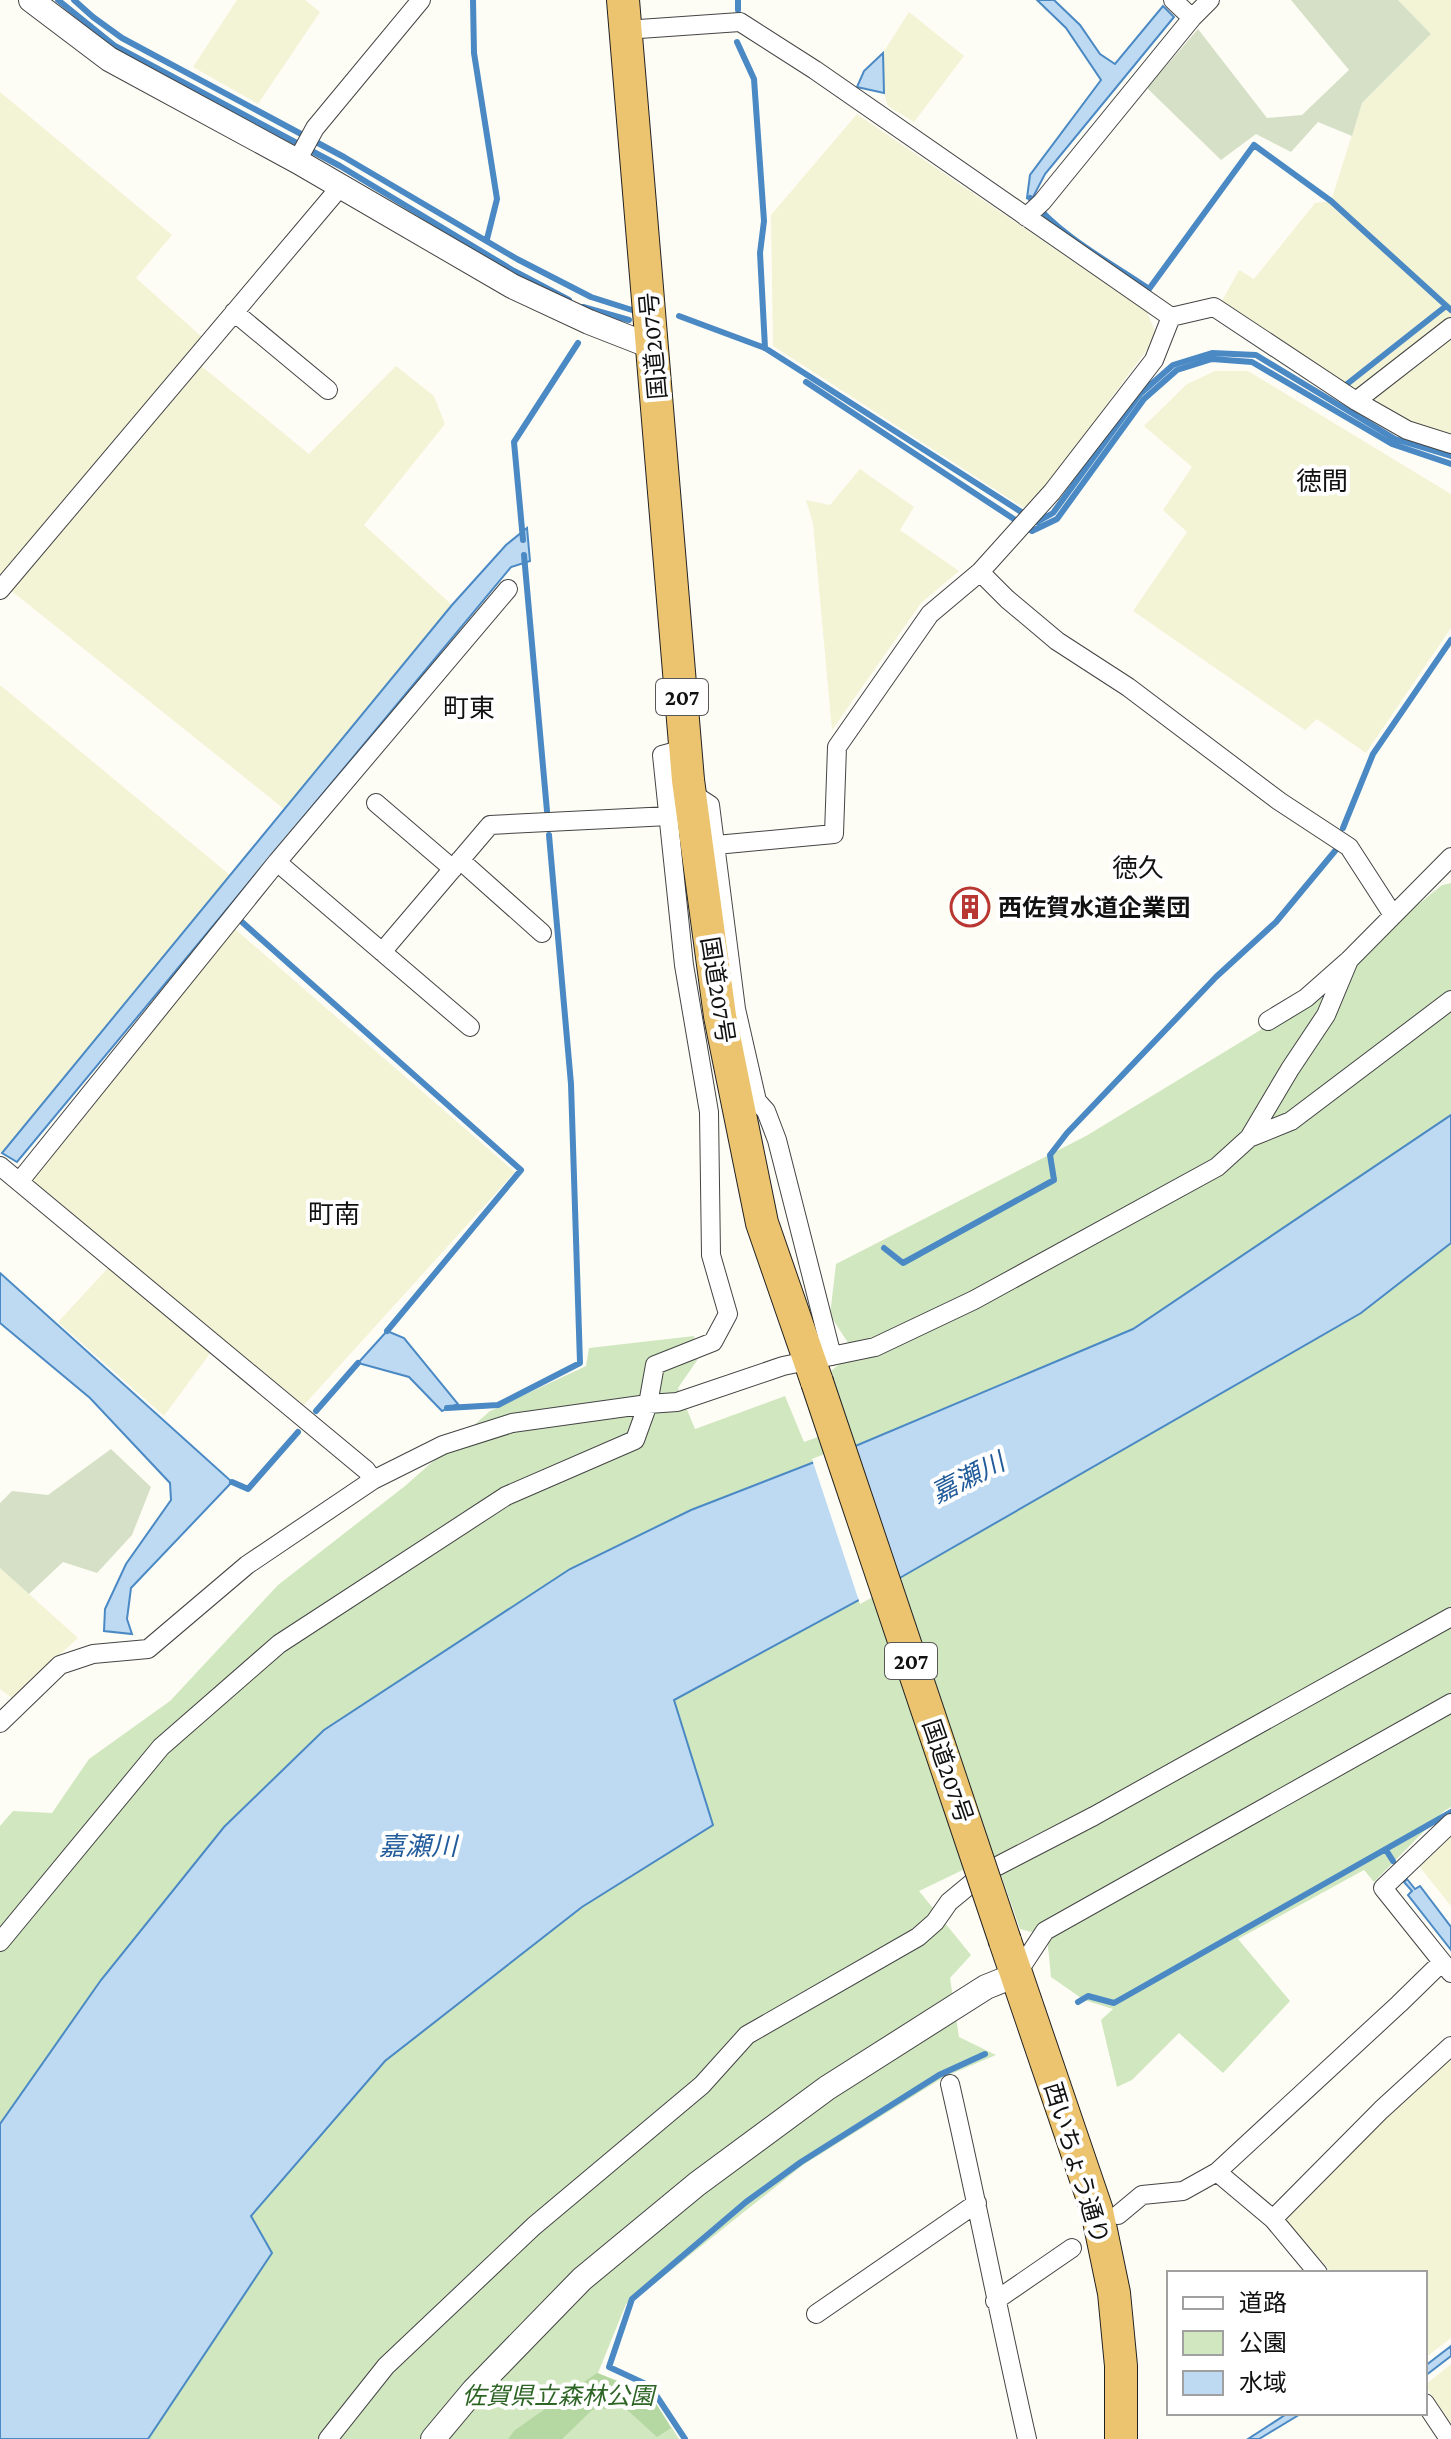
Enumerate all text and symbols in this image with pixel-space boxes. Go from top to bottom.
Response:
street label: 国道207号 [635,291,671,401]
district label: 徳間 [1296,467,1348,496]
road number: 207 [656,679,708,715]
district label: 町東 [443,694,495,723]
district label: 徳久 [1112,854,1164,883]
building icon: 西佐賀水道企業団 [949,886,991,928]
place label: 西佐賀水道企業団 [998,894,1190,921]
street label: 国道207号 [696,935,740,1045]
district label: 町南 [308,1200,360,1229]
water label: 嘉瀬川 [927,1446,1012,1509]
road number: 207 [885,1643,937,1679]
street label: 国道207号 [918,1716,978,1826]
water label: 嘉瀬川 [379,1832,460,1861]
street label: 西いちょう通り [1040,2079,1114,2247]
legend [1167,2271,1427,2415]
text: 道路 [1239,2289,1287,2316]
text: 公園 [1239,2329,1287,2356]
text: 水域 [1239,2369,1287,2396]
park label: 佐賀県立森林公園 [462,2382,657,2409]

